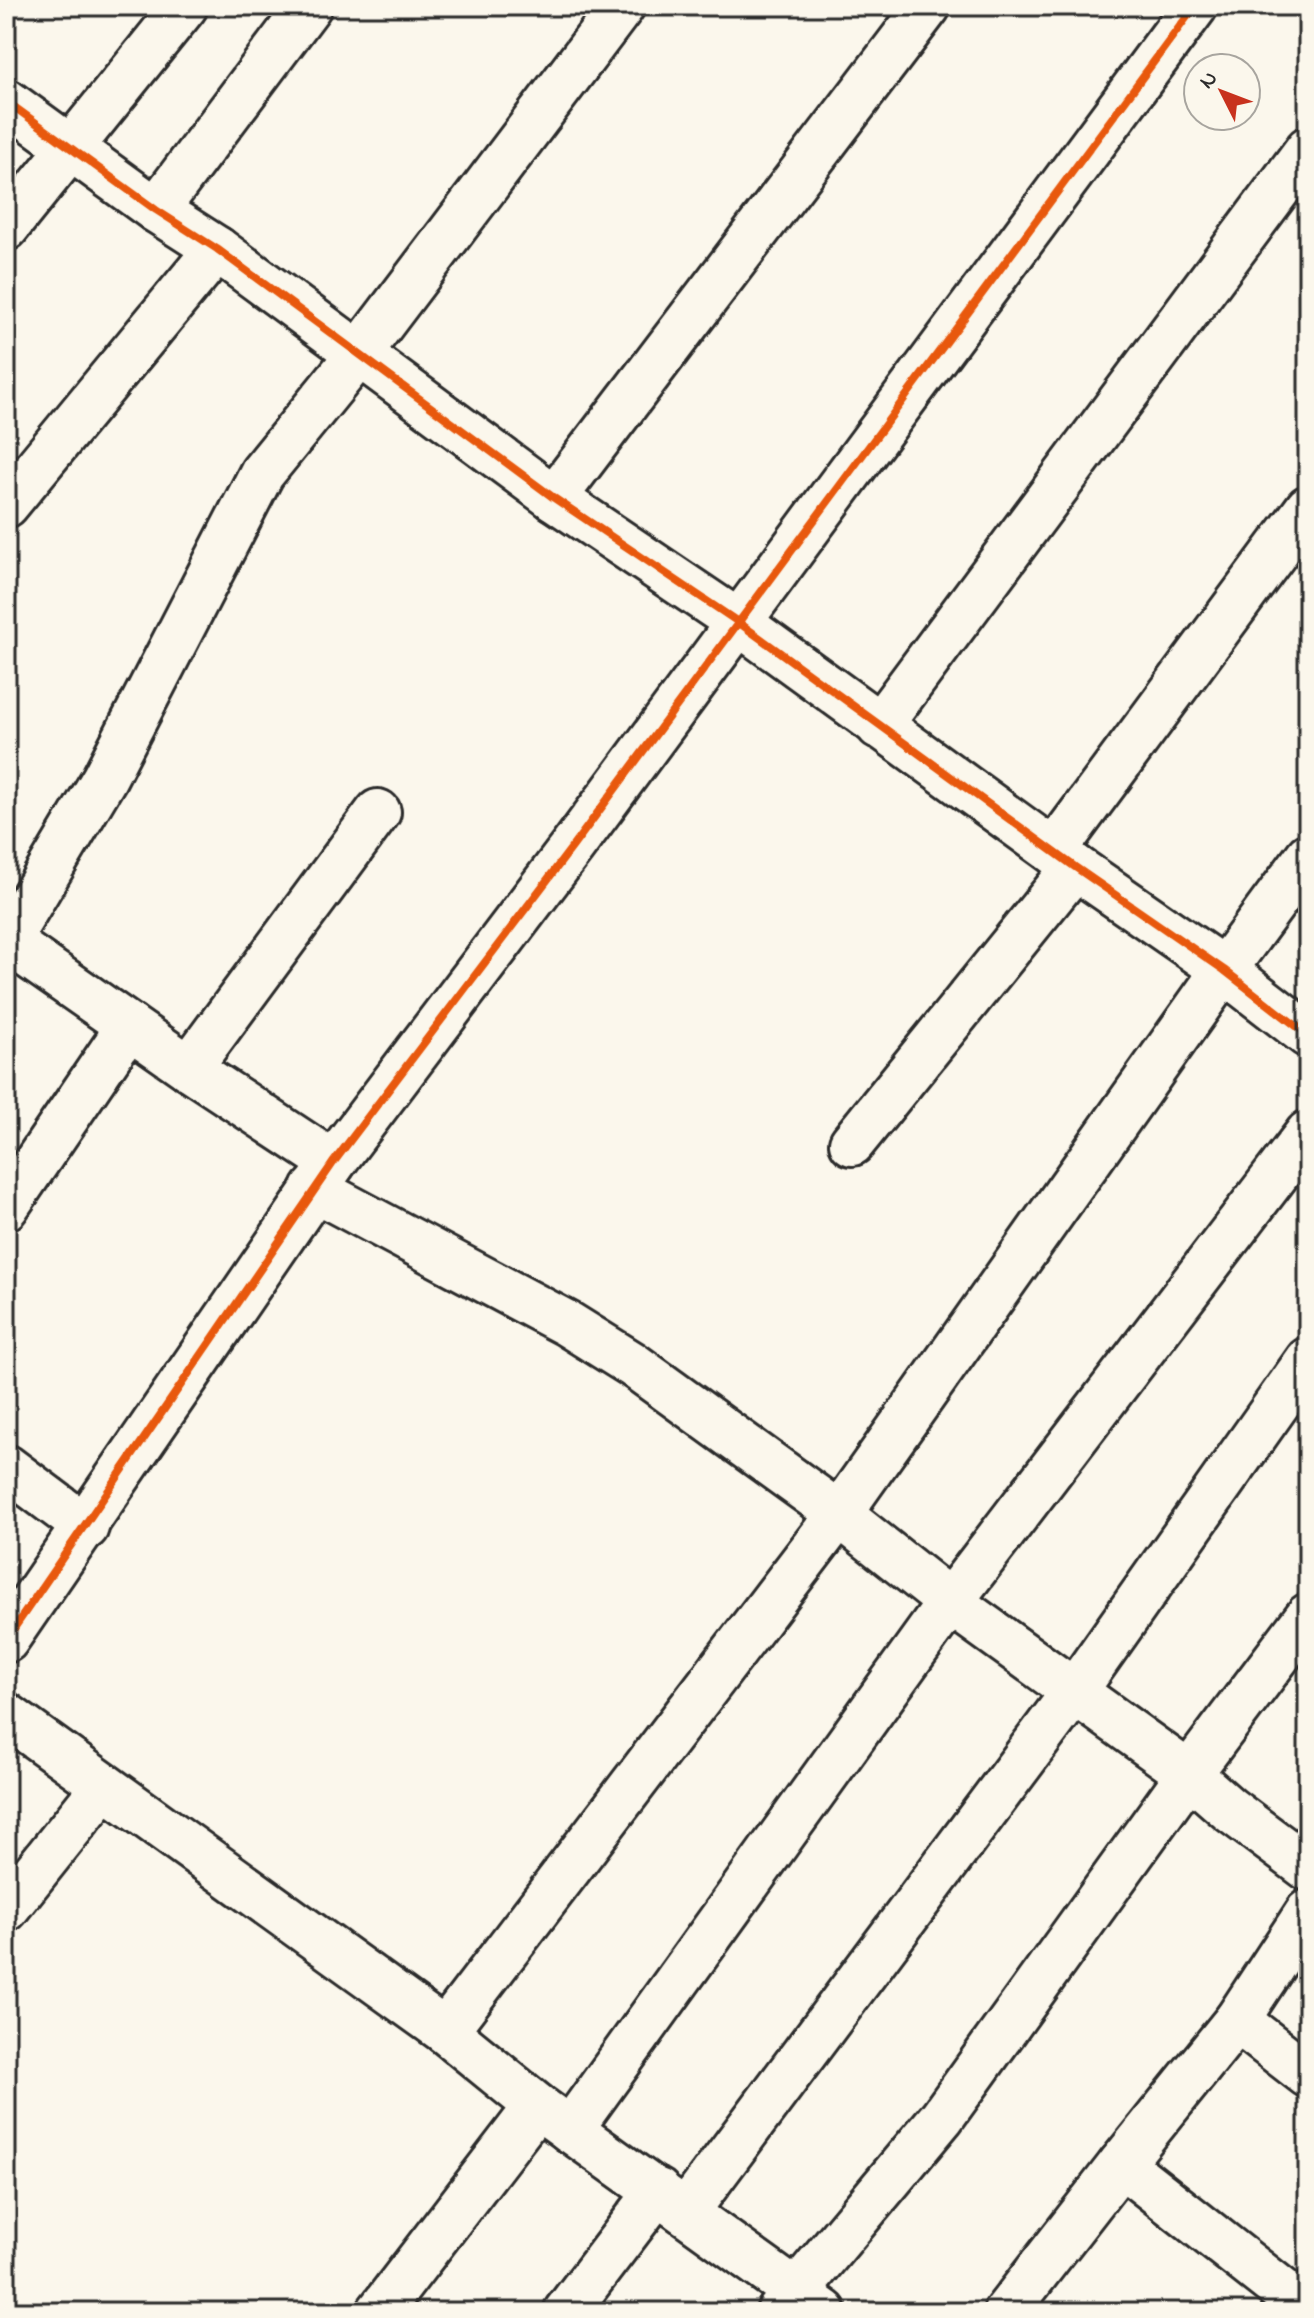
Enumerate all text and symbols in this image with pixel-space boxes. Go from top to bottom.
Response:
north arrow [1182,52,1262,132]
text: N [1193,64,1226,97]

